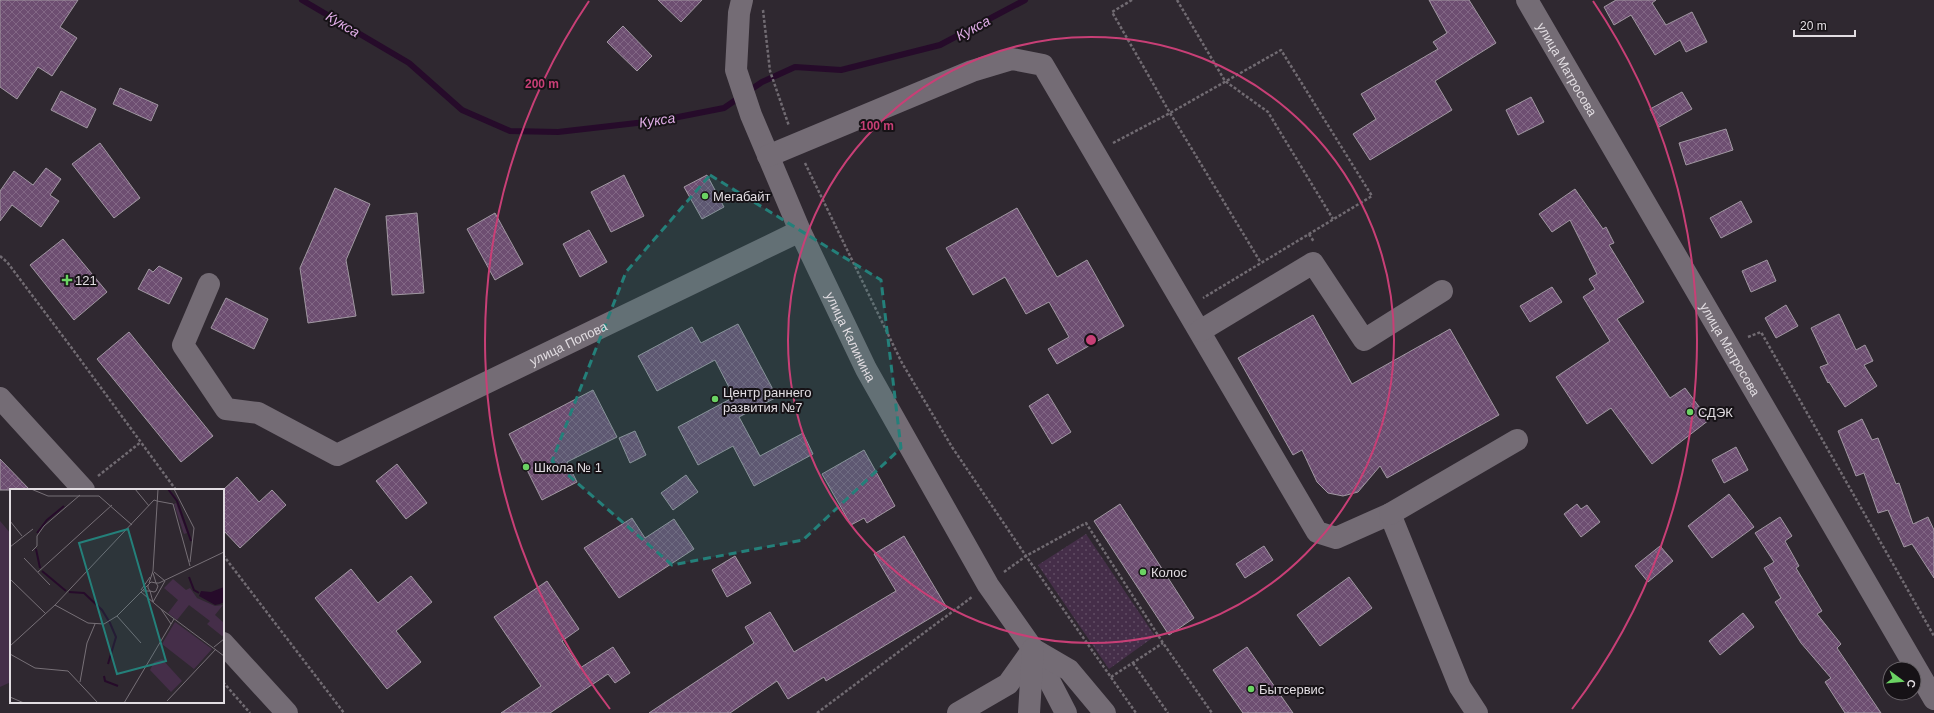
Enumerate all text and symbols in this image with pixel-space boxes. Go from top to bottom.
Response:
water label: Кукса [323,8,363,40]
water label: Кукса [953,12,993,44]
scale bar [1794,12,1855,38]
text: 20 m [1800,19,1827,33]
street label: улица Матросова [1534,20,1600,119]
text: 200 m [525,77,559,91]
water label: Кукса [638,110,676,130]
text: 100 m [860,119,894,133]
place label: Мегабайт [713,189,771,204]
marker: Мегабайт [700,191,710,201]
place label: 121 [75,273,97,288]
marker: 121 [62,275,72,285]
street label: улица Калинина [822,290,879,385]
street label: улица Матросова [1697,300,1763,399]
street label: улица Попова [527,318,610,369]
centre of rings [1084,333,1098,347]
place label: Центр раннего развития №7 [723,385,812,415]
marker: Центр раннего развития №7 [710,394,720,404]
place label: СДЭК [1698,405,1733,420]
marker: СДЭК [1685,407,1695,417]
place label: Школа № 1 [534,460,602,475]
marker: Школа № 1 [521,462,531,472]
inset map [10,489,224,703]
place label: Колос [1151,565,1187,580]
marker: Колос [1138,567,1148,577]
north arrow [1882,661,1922,701]
text: С [1905,678,1918,689]
place label: Бытсервис [1259,682,1325,697]
marker: Бытсервис [1246,684,1256,694]

